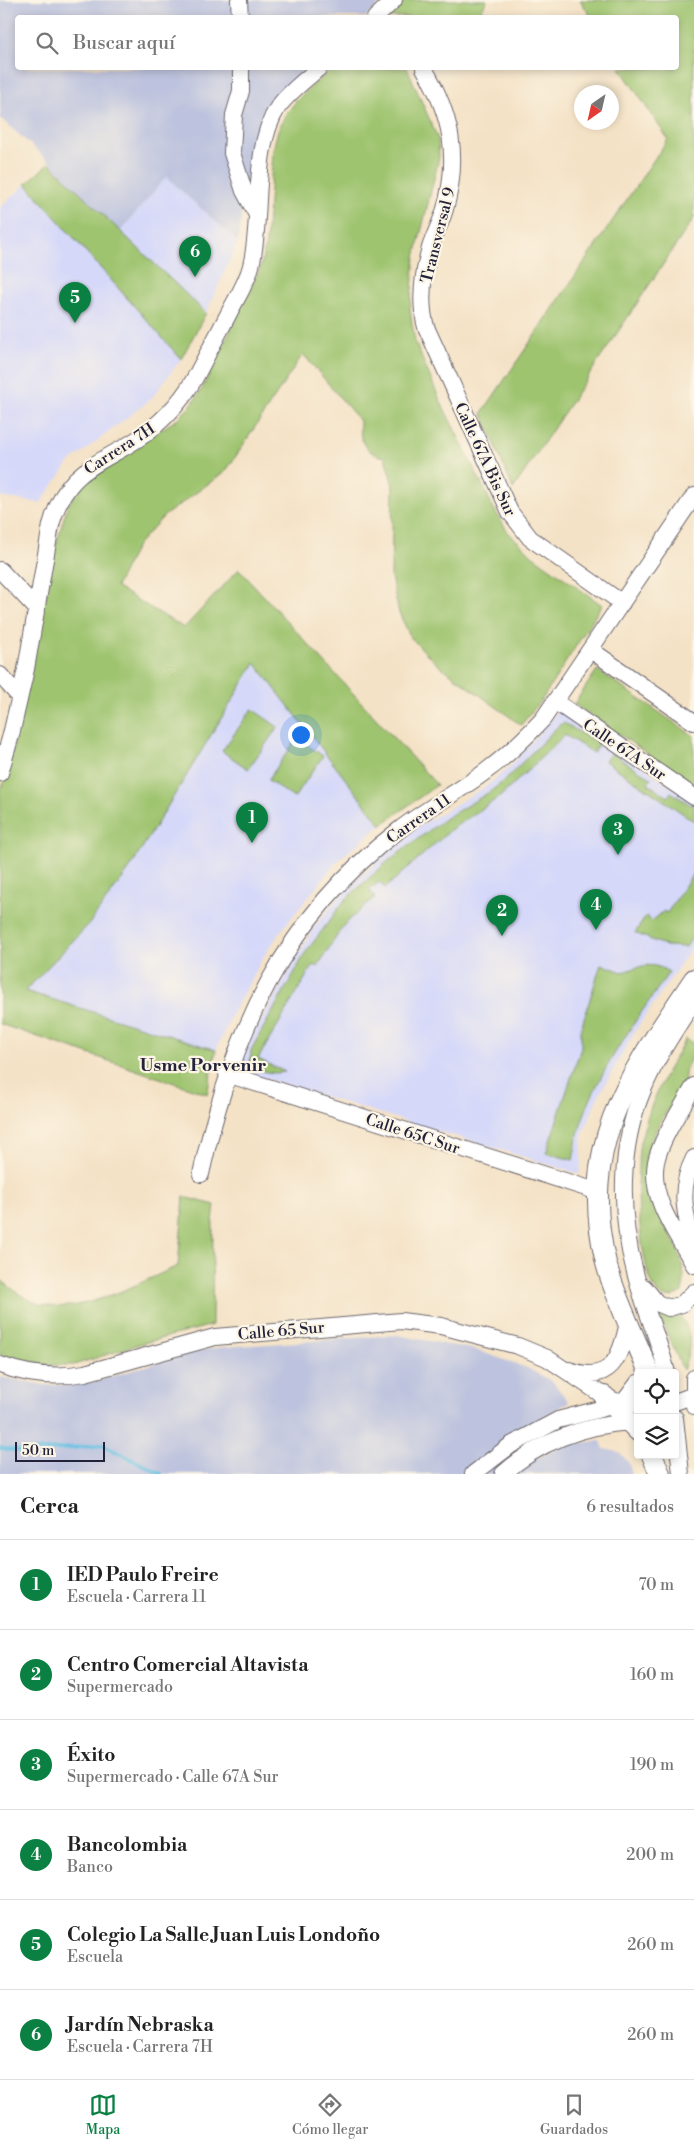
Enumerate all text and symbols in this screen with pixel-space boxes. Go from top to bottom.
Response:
search box [15,15,679,70]
icon: search [33,29,61,57]
text: Buscar aquí [73,31,175,55]
north arrow [574,85,619,130]
street label: Transversal 9 [416,185,460,285]
pin: 6 [179,236,211,277]
pin: 5 [59,282,91,323]
street label: Calle 67A Bis Sur [450,399,520,520]
street label: Carrera 7H [80,418,159,479]
street label: Calle 67A Sur [579,715,670,785]
your location [288,722,314,748]
street label: Carrera 11 [383,789,455,848]
pin: 1 [236,802,268,843]
pin: 3 [602,814,634,855]
pin: 4 [580,889,612,930]
pin: 2 [486,895,518,936]
district label: Usme Porvenir [140,1054,266,1077]
street label: Calle 65C Sur [363,1109,462,1159]
street label: Calle 65 Sur [237,1317,325,1345]
map controls [634,1369,679,1459]
button: locate [634,1369,679,1414]
button: layers [634,1414,679,1459]
scale bar [15,1439,105,1462]
text: 50 m [22,1442,54,1460]
text: Cerca [20,1494,79,1520]
text: 6 resultados [586,1497,674,1517]
text: IED Paulo Freire [67,1563,219,1587]
text: 1 [32,1575,40,1595]
text: 70 m [638,1575,674,1595]
text: Escuela · Carrera 11 [67,1587,206,1607]
text: Centro Comercial Altavista [67,1653,309,1677]
text: 2 [31,1665,41,1685]
text: 160 m [630,1665,674,1685]
text: Supermercado [67,1677,173,1697]
text: Éxito [67,1743,115,1767]
text: 3 [31,1755,41,1775]
text: 190 m [630,1755,674,1775]
text: Supermercado · Calle 67A Sur [67,1767,279,1787]
text: Bancolombia [67,1833,187,1857]
text: 4 [31,1845,41,1865]
text: 200 m [626,1845,674,1865]
text: Banco [67,1857,113,1877]
text: Colegio La Salle Juan Luis Londoño [67,1923,380,1947]
text: 5 [31,1935,41,1955]
text: 260 m [627,1935,674,1955]
text: Escuela [67,1947,123,1967]
text: Jardín Nebraska [67,2013,214,2037]
text: 6 [31,2025,41,2045]
text: 260 m [627,2025,674,2045]
text: Escuela · Carrera 7H [67,2037,213,2057]
tab: Mapa [86,2091,120,2139]
tab: Cómo llegar [292,2091,368,2139]
tab: Guardados [540,2091,608,2139]

